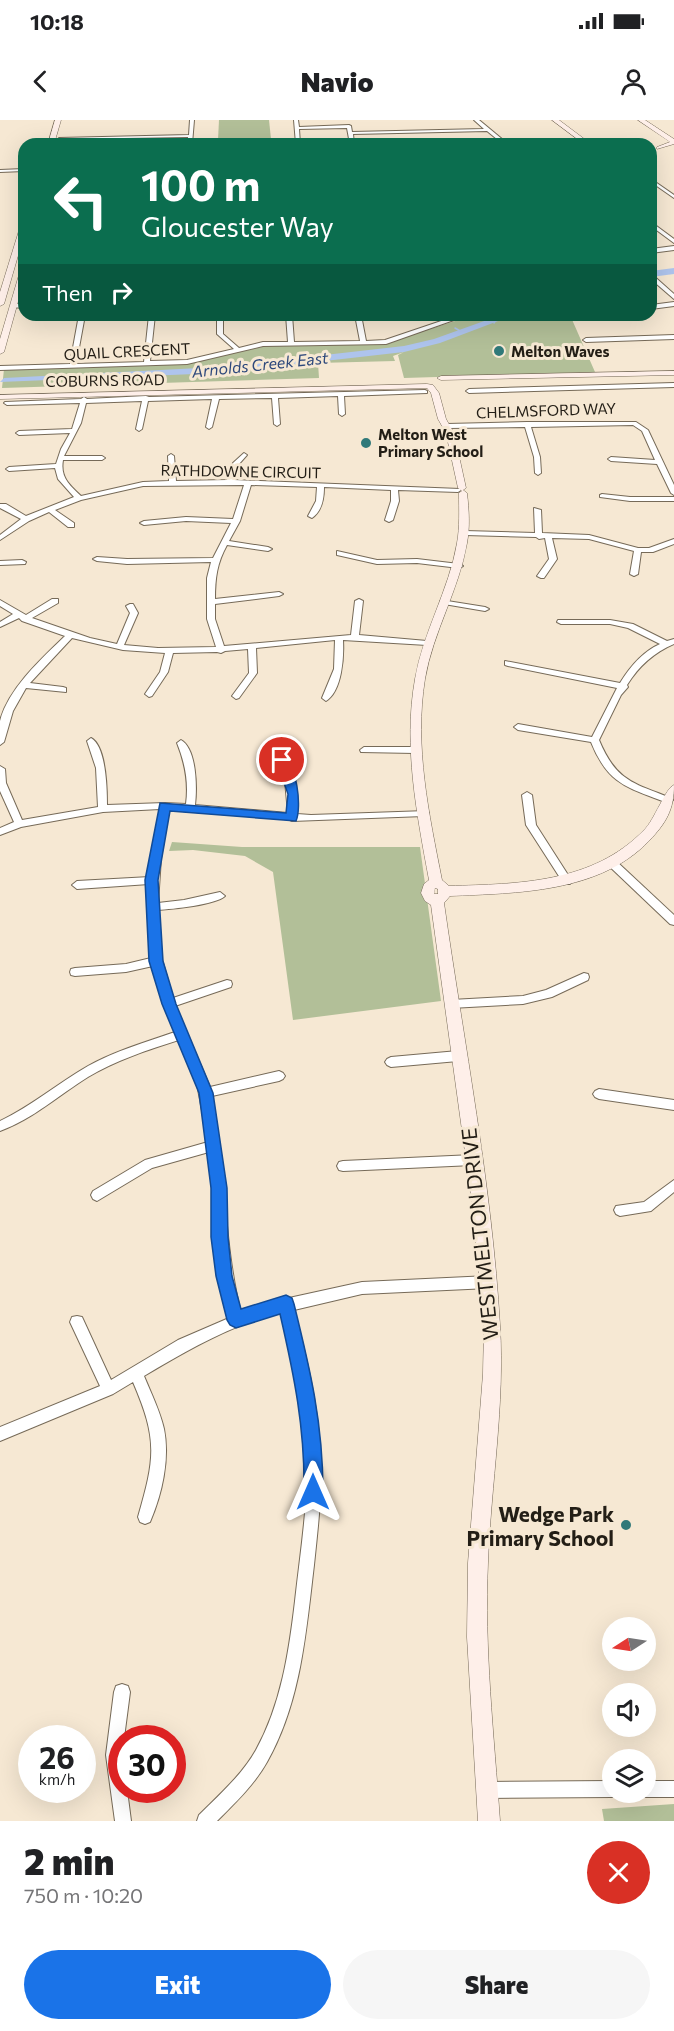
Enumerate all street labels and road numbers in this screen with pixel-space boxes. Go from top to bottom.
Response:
street label: QUAIL CRESCENT [63,339,191,363]
street label: COBURNS ROAD [45,370,165,390]
street label: CHELMSFORD WAY [476,399,616,421]
street label: RATHDOWNE CIRCUIT [161,461,322,481]
street label: WESTMELTON DRIVE [455,1127,503,1341]

